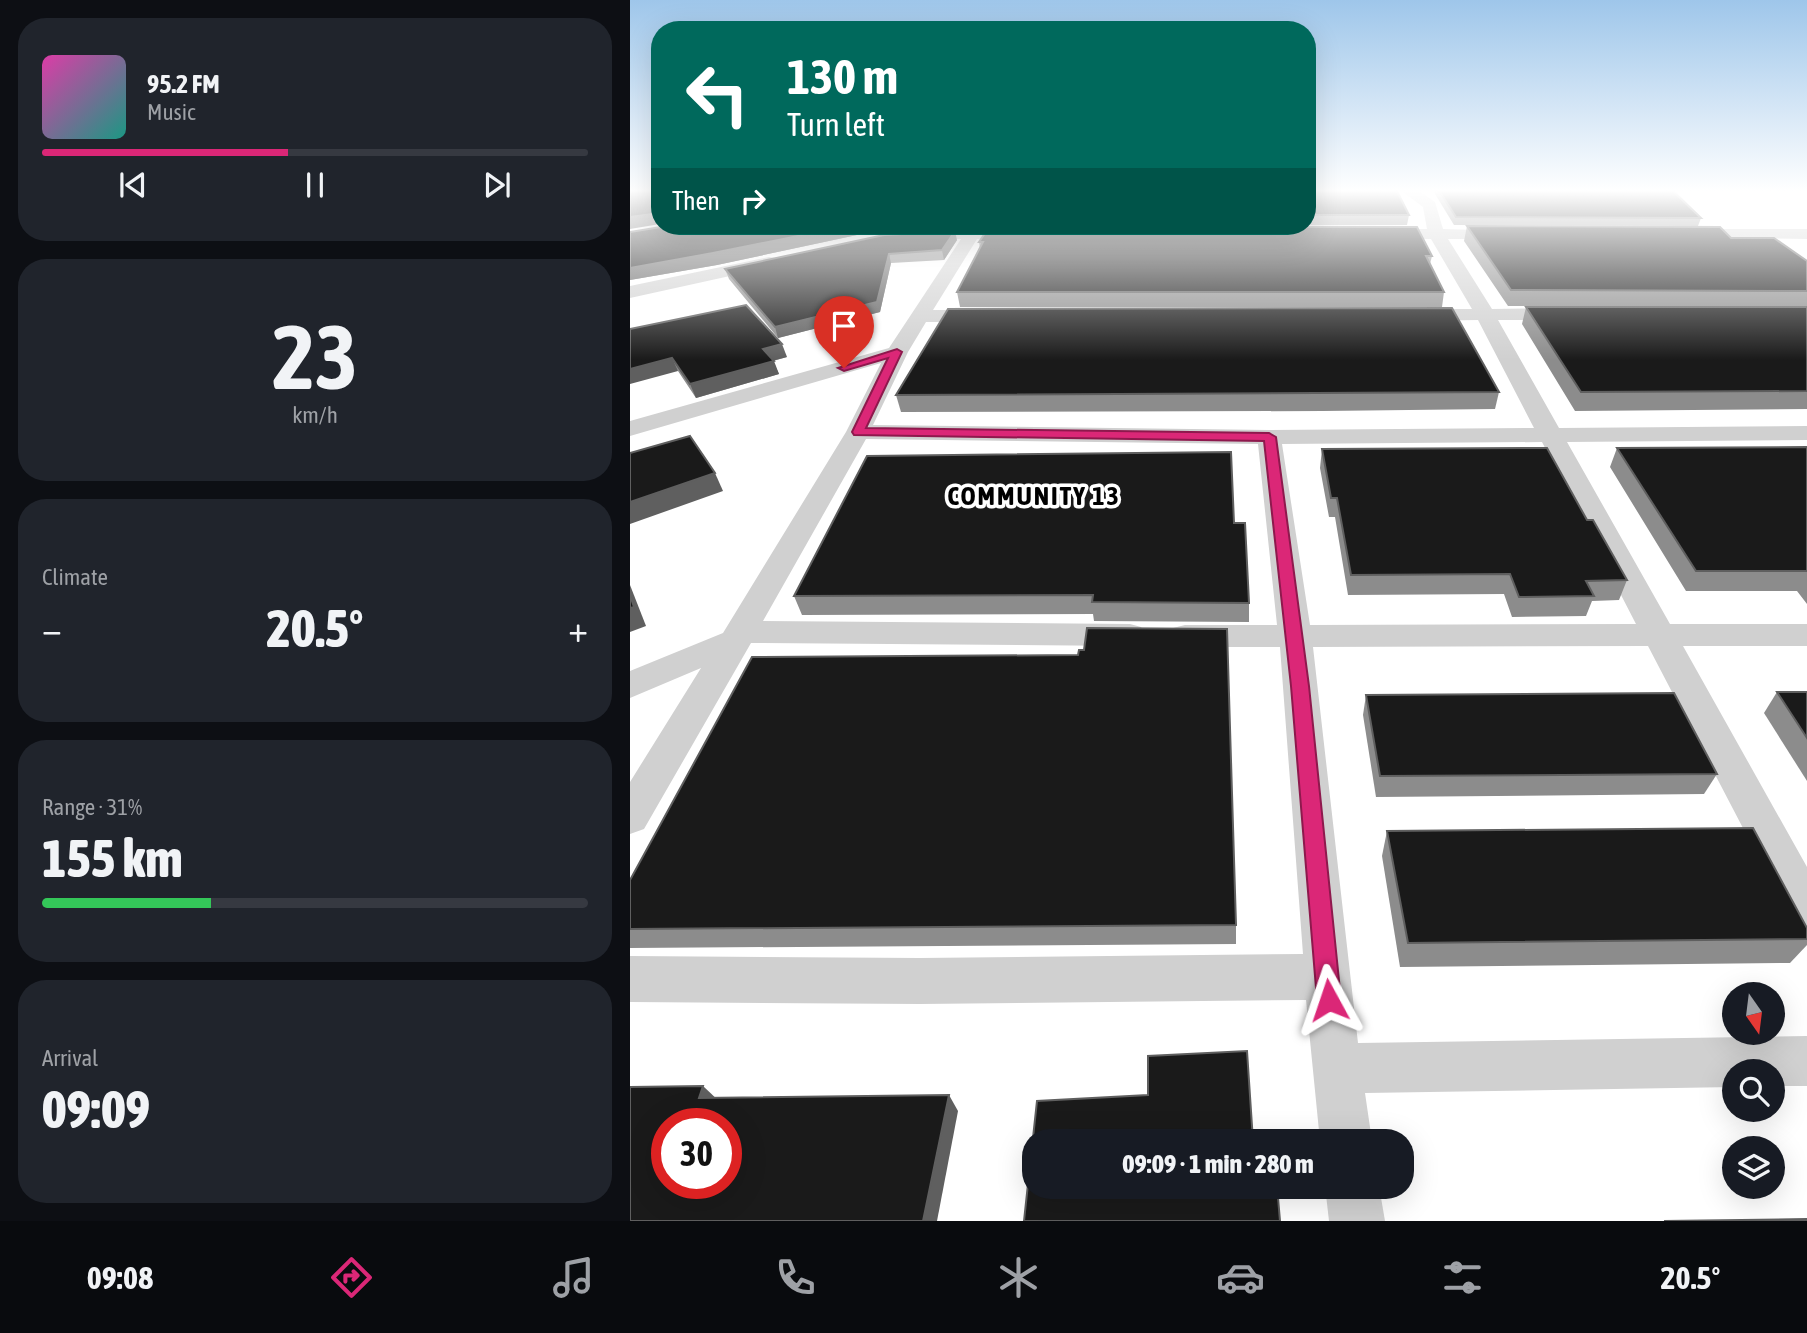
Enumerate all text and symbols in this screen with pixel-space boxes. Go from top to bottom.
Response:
text: 130 m [787,48,898,104]
icon: left [672,49,763,140]
text: 95.2 FM [147,69,220,99]
text: Music [147,99,195,125]
text: Turn left [787,106,885,143]
icon: previous [114,166,152,204]
icon: pause [296,166,334,204]
icon: next [478,166,516,204]
icon: right [734,182,772,220]
text: Then [672,186,720,216]
pin [814,296,874,368]
text: 23 [272,304,358,408]
icon: arrive [825,307,863,345]
text: km/h [292,402,338,428]
district label: COMMUNITY 13 [947,481,1121,511]
text: Climate [42,564,108,590]
text: 20.5° [267,598,363,658]
text: − [42,607,62,650]
text: + [568,607,588,650]
text: Range · 31% [42,794,142,820]
text: 155 km [42,828,183,888]
position arrow [1292,963,1366,1037]
north arrow [1722,982,1785,1045]
map controls [1722,982,1785,1199]
text: Arrival [42,1045,98,1071]
button: search [1722,1059,1785,1122]
text: 09:09 [42,1079,150,1139]
speed limit sign: 30 [651,1108,742,1199]
button: layers [1722,1136,1785,1199]
text: 09:09 · 1 min · 280 m [1122,1149,1314,1179]
icon: directions [327,1253,376,1302]
icon: music [549,1253,598,1302]
icon: phone [771,1253,820,1302]
icon: climate [994,1253,1043,1302]
icon: car [1216,1253,1265,1302]
icon: filters [1438,1253,1487,1302]
text: 09:08 [87,1259,153,1296]
text: 20.5° [1661,1259,1720,1296]

